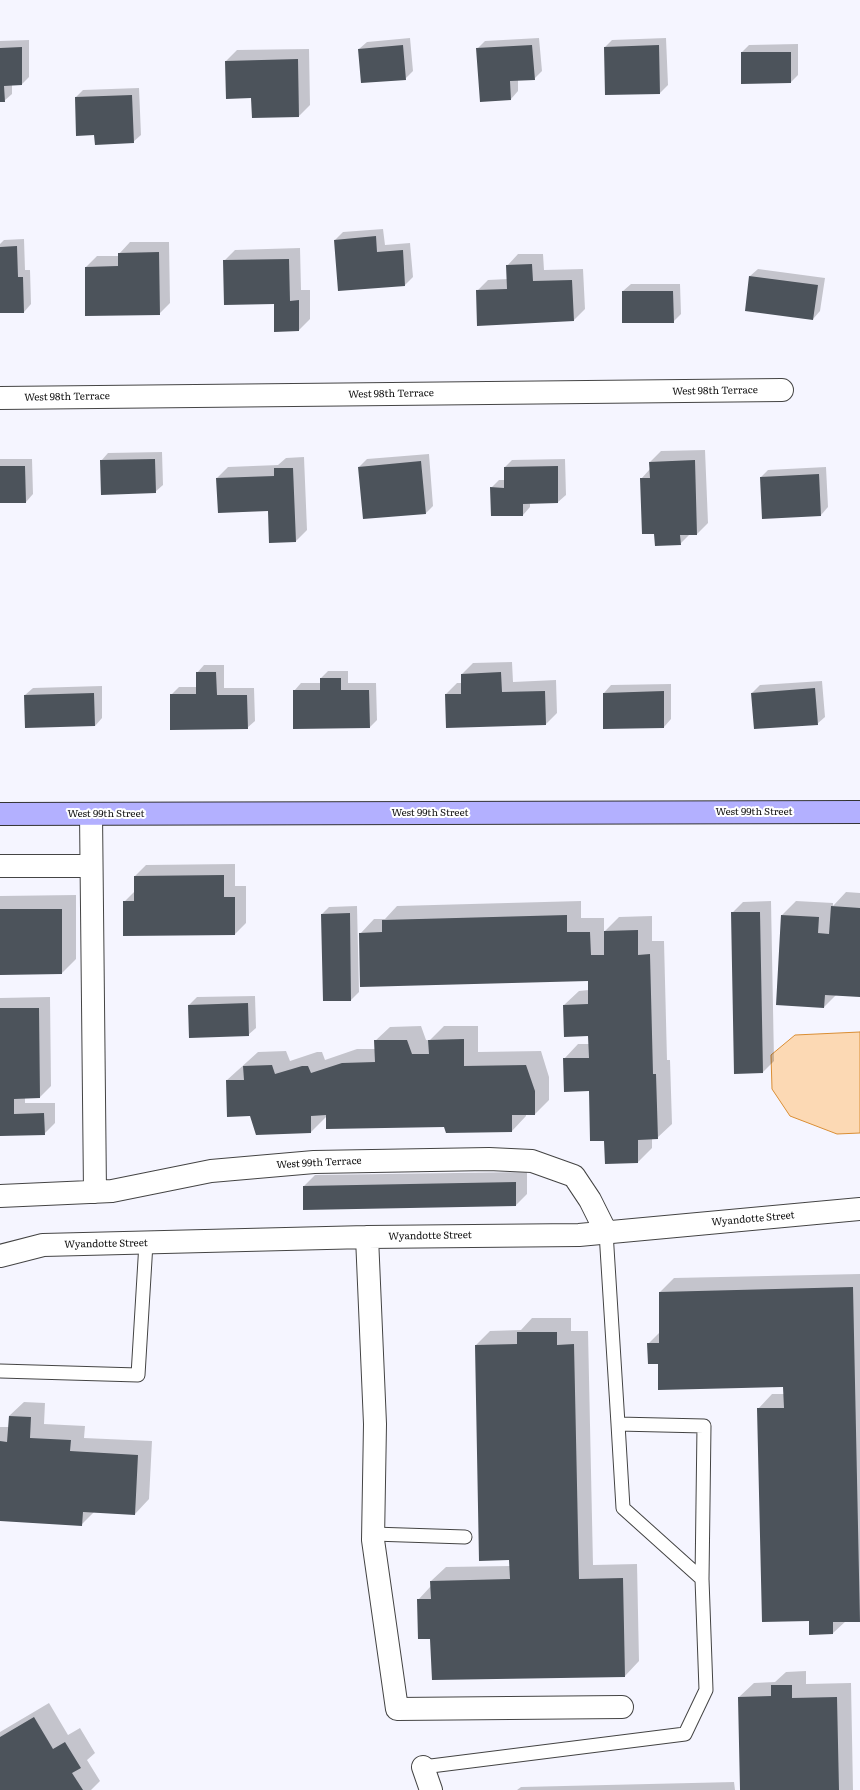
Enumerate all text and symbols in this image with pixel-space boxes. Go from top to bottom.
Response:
street label: West 98th Terrace [672,384,758,398]
street label: West 98th Terrace [348,387,434,401]
street label: West 98th Terrace [24,390,110,404]
street label: West 99th Street [715,806,793,818]
street label: West 99th Street [391,807,469,819]
street label: West 99th Street [67,808,145,820]
street label: West 99th Terrace [276,1155,362,1171]
street label: Wyandotte Street [711,1209,795,1229]
street label: Wyandotte Street [388,1229,472,1243]
street label: Wyandotte Street [64,1237,148,1251]

